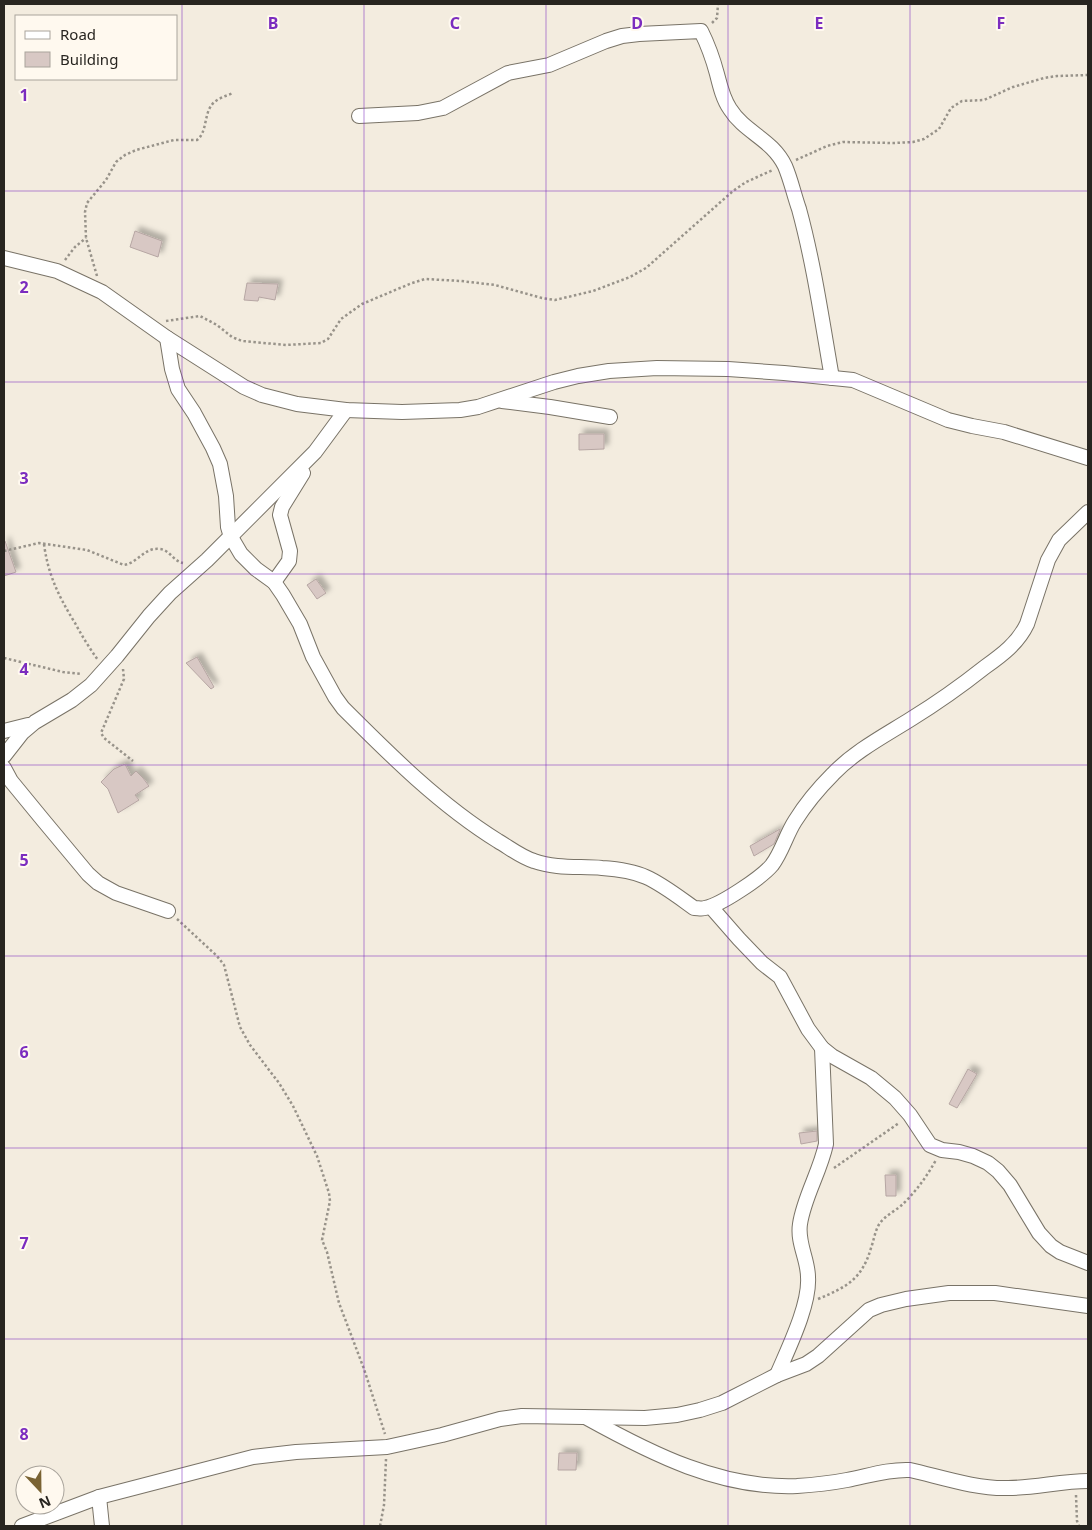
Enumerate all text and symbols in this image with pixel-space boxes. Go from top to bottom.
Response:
text: B [268,12,278,34]
text: C [450,12,460,34]
text: D [631,12,643,34]
text: E [815,12,824,34]
text: F [997,12,1005,34]
legend [15,15,178,80]
text: Road [60,24,96,44]
text: Building [60,49,118,69]
text: 1 [19,84,29,106]
text: 2 [19,276,29,298]
text: 3 [19,467,29,489]
text: 4 [19,658,29,680]
text: 5 [19,849,29,871]
text: 6 [19,1041,29,1063]
text: 7 [19,1232,29,1254]
text: 8 [19,1423,29,1445]
north arrow [15,1465,65,1515]
text: N [36,1492,54,1513]

